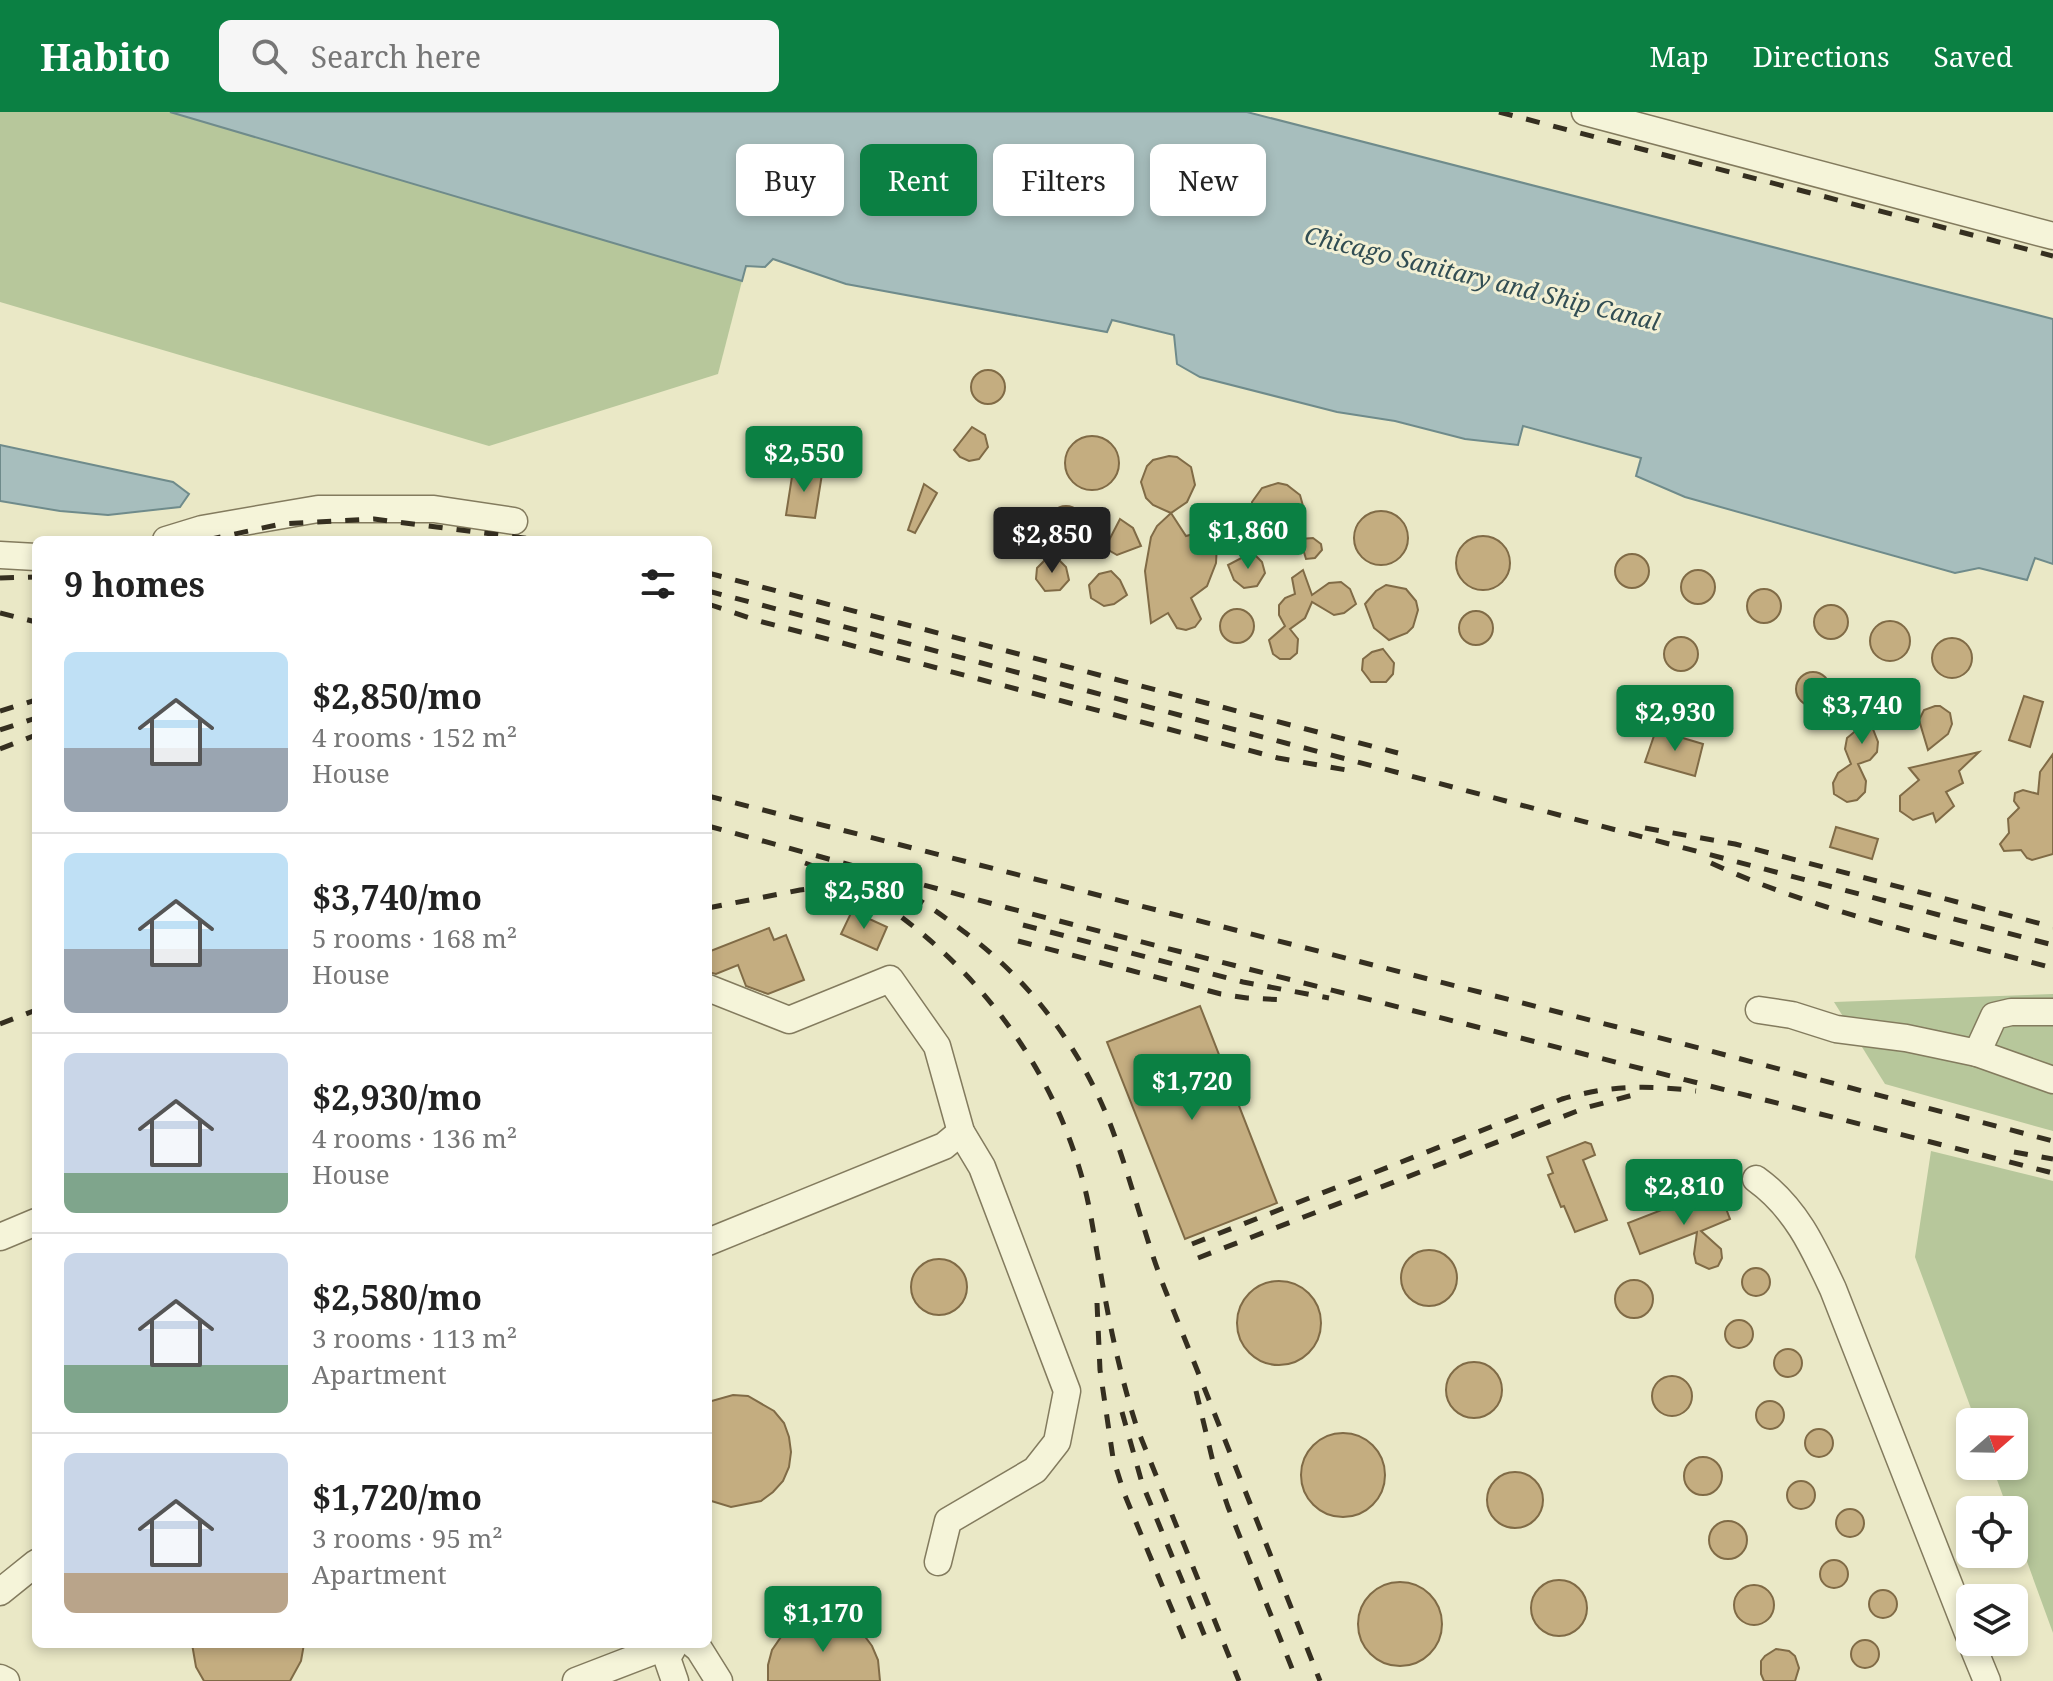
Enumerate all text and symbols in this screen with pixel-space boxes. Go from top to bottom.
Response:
search box [219,20,779,92]
text: Habito [40,30,171,82]
icon: search [247,34,291,78]
text: Search here [311,36,481,77]
text: Map [1649,37,1709,75]
text: Directions [1753,37,1890,75]
text: Saved [1934,37,2013,75]
chip: Buy [736,144,844,216]
chip: Rent [860,144,977,216]
chip: Filters [993,144,1134,216]
chip: New [1150,144,1266,216]
water label: Chicago Sanitary and Ship Canal [1301,217,1664,338]
pin: $2,550 [739,426,869,494]
text: $2,550 [763,434,845,470]
pin: $1,860 [1183,503,1313,571]
pin: $2,850 [987,507,1117,575]
text: $1,860 [1207,511,1289,547]
text: $2,850 [1011,515,1093,551]
text: 9 homes [64,561,205,607]
icon: filters [636,562,680,606]
text: $2,850/mo [312,673,482,719]
pin: $3,740 [1797,678,1927,746]
icon: home [128,684,224,780]
pin: $2,930 [1610,685,1740,753]
text: $3,740 [1821,686,1903,722]
text: $2,930 [1634,693,1716,729]
text: 4 rooms · 152 m² [312,719,517,755]
text: House [312,755,390,791]
pin: $2,580 [799,863,929,931]
text: $2,580 [823,871,905,907]
text: $3,740/mo [312,874,482,920]
icon: home [128,885,224,981]
text: 5 rooms · 168 m² [312,920,517,956]
text: House [312,956,390,992]
pin: $1,720 [1127,1054,1257,1122]
text: $1,720 [1151,1062,1233,1098]
text: $2,930/mo [312,1074,482,1120]
icon: home [128,1085,224,1181]
text: 4 rooms · 136 m² [312,1120,517,1156]
text: House [312,1156,390,1192]
pin: $2,810 [1619,1159,1749,1227]
text: $2,810 [1643,1167,1725,1203]
text: $2,580/mo [312,1274,482,1320]
icon: home [128,1285,224,1381]
text: 3 rooms · 113 m² [312,1320,517,1356]
text: Apartment [312,1356,447,1392]
north arrow [1956,1408,2028,1480]
map controls [1956,1408,2028,1656]
text: $1,720/mo [312,1474,482,1520]
icon: home [128,1485,224,1581]
button: locate [1956,1496,2028,1568]
text: 3 rooms · 95 m² [312,1520,503,1556]
text: Apartment [312,1556,447,1592]
button: layers [1956,1584,2028,1656]
pin: $1,170 [758,1586,888,1654]
text: $1,170 [782,1594,864,1630]

